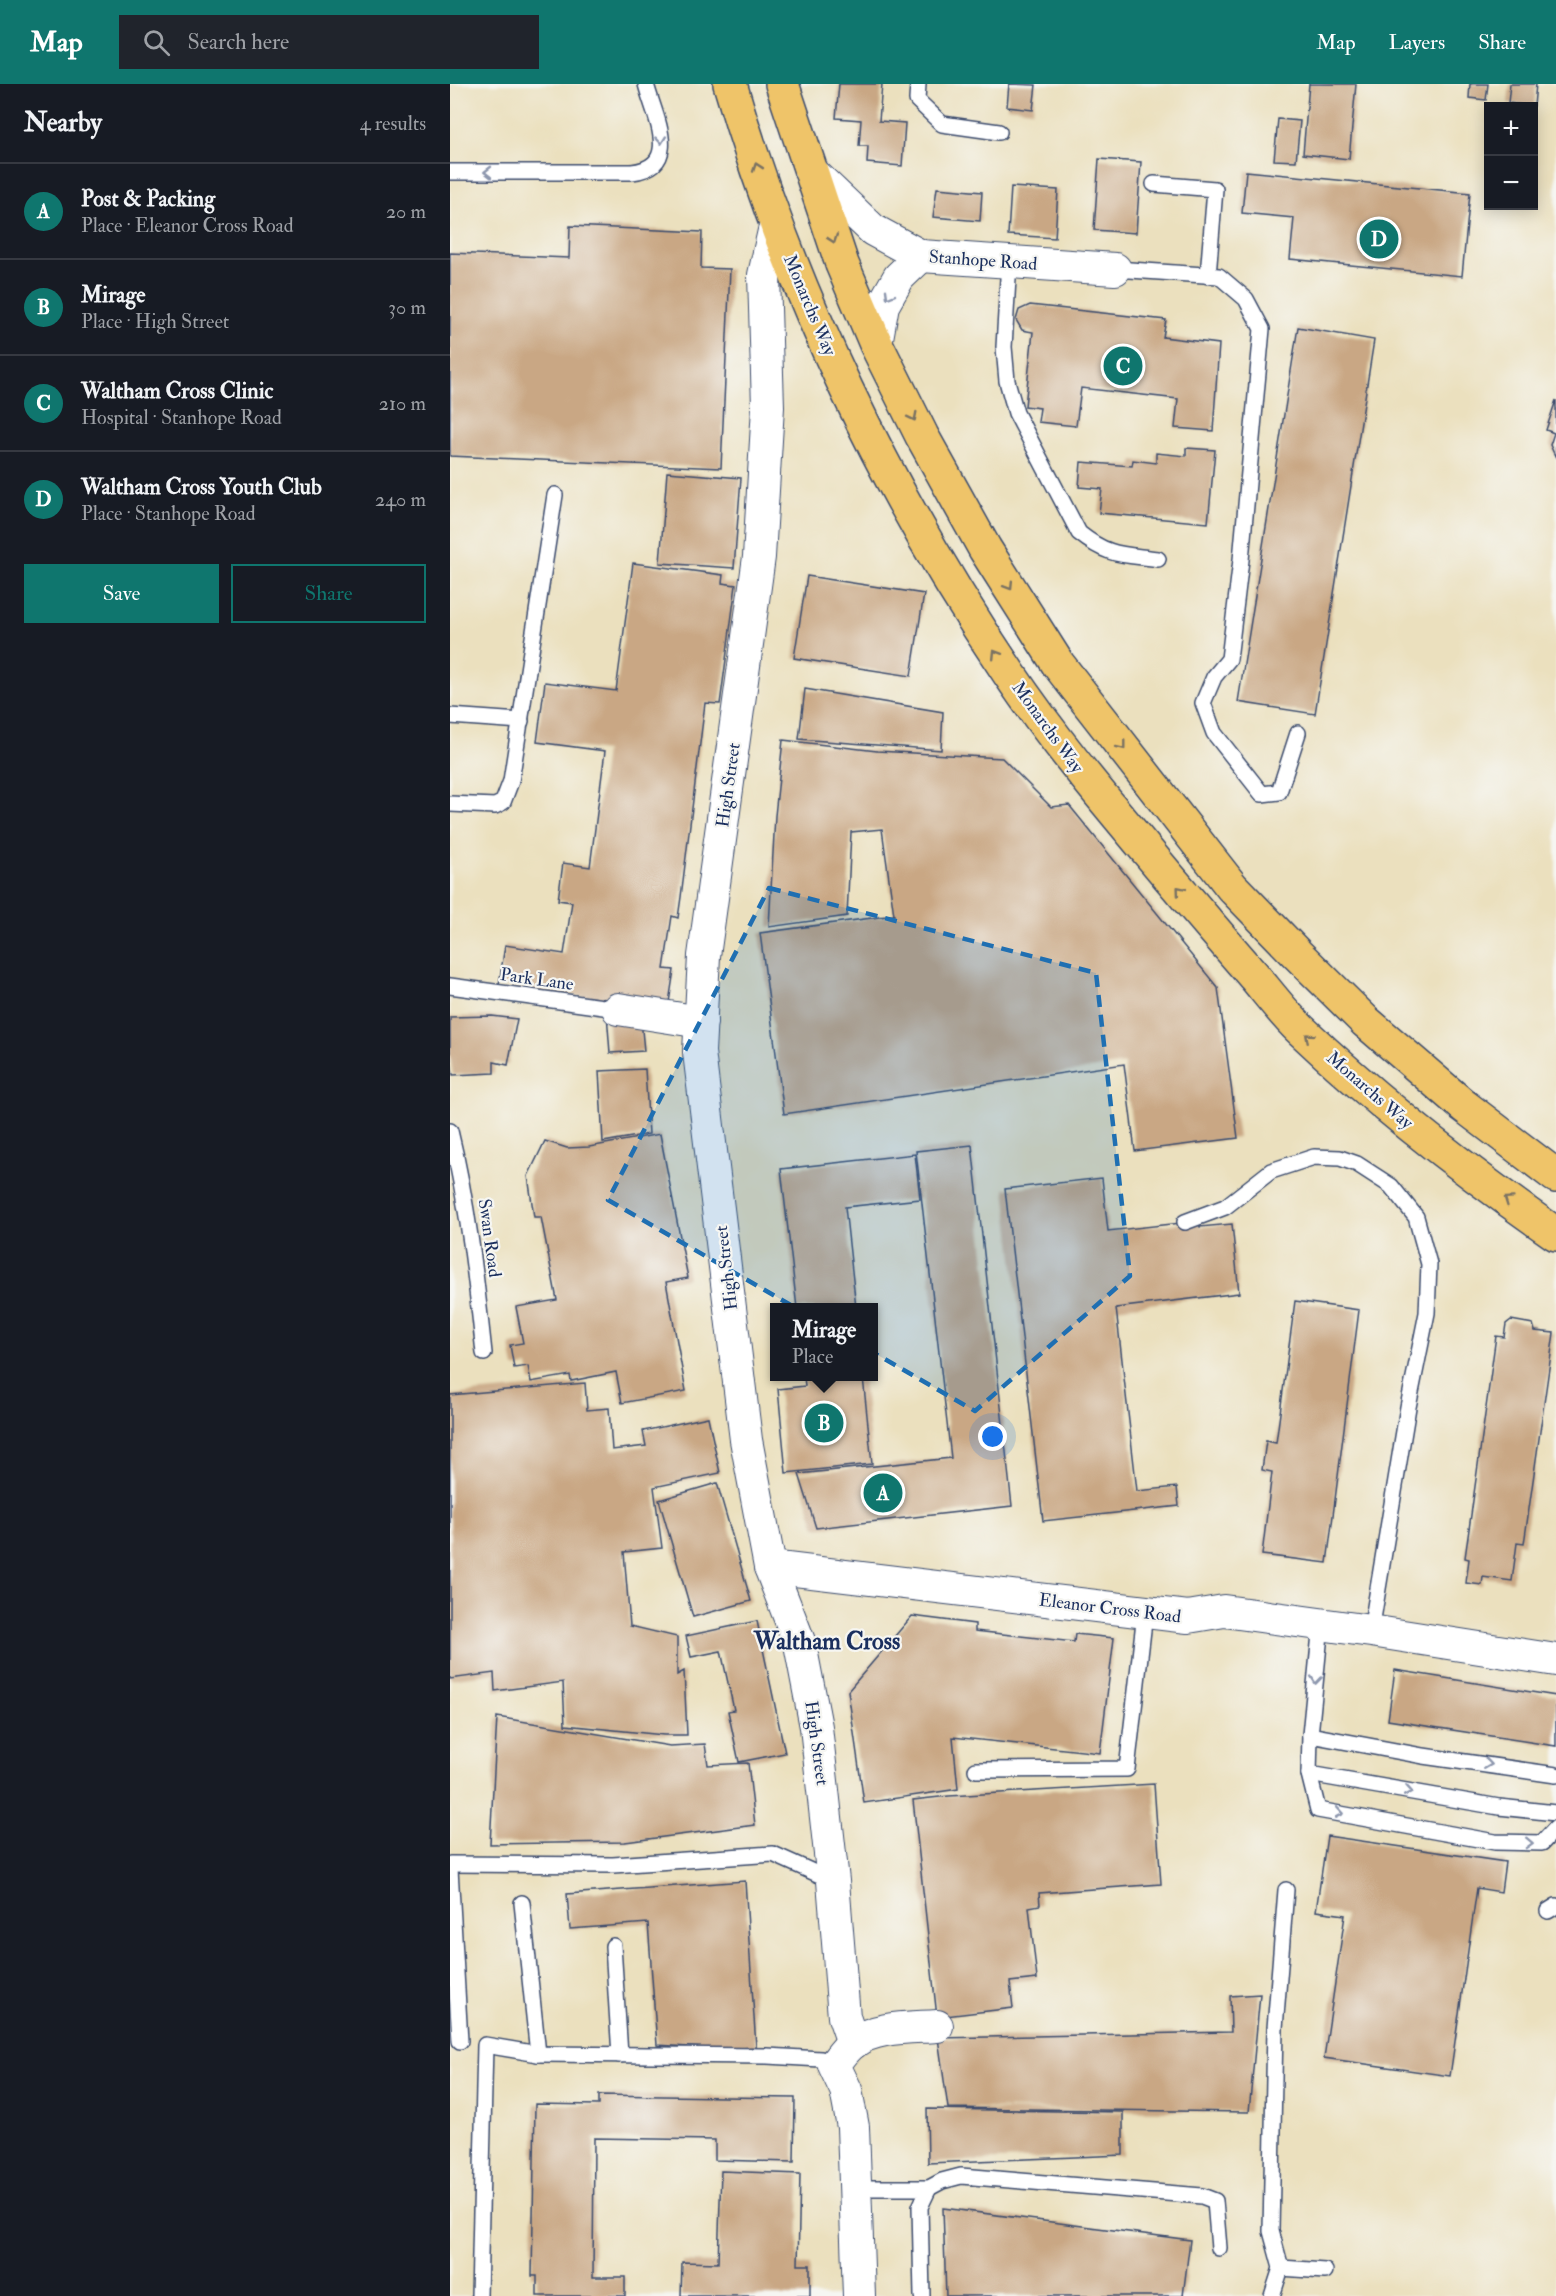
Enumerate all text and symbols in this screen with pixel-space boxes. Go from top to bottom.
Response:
search box [119,15,539,69]
text: Map [30,25,83,60]
icon: search [140,26,173,59]
text: Search here [188,28,289,56]
text: Map [1316,29,1356,56]
text: Layers [1389,29,1445,56]
text: Share [1478,29,1526,56]
map controls [1484,102,1538,210]
button: + [1484,102,1538,156]
text: Nearby [24,107,102,139]
text: 4 results [360,111,426,136]
one-way arrow [654,136,667,145]
button: − [1484,156,1538,210]
one-way arrow [752,162,764,173]
one-way arrow [484,166,493,178]
text: Post & Packing [81,185,215,213]
text: A [37,199,50,224]
text: 20 m [386,199,426,224]
text: Place · Eleanor Cross Road [81,213,294,238]
pin: D [1360,216,1398,262]
one-way arrow [826,233,839,244]
street label: Stanhope Road [928,245,1038,276]
street label: Monarchs Way [778,251,842,360]
text: Mirage [81,281,145,309]
one-way arrow [885,289,896,299]
text: B [37,295,50,320]
text: 30 m [388,295,426,320]
text: Place · High Street [81,309,229,334]
pin: C [1104,344,1142,388]
text: Waltham Cross Clinic [81,377,273,405]
text: C [36,391,51,416]
text: 210 m [379,391,426,416]
text: Hospital · Stanhope Road [81,405,282,430]
one-way arrow [906,411,917,421]
text: Waltham Cross Youth Club [81,473,322,501]
text: D [35,487,52,512]
text: 240 m [375,487,426,512]
text: Place · Stanhope Road [81,501,256,526]
button: Save [24,564,219,623]
button: Share [231,564,426,623]
one-way arrow [1002,580,1013,591]
one-way arrow [993,649,1004,660]
street label: Monarchs Way [1007,677,1089,778]
one-way arrow [1114,739,1125,750]
street label: High Street [711,741,746,829]
one-way arrow [1176,886,1187,897]
street label: Park Lane [499,963,576,996]
one-way arrow [1305,1033,1315,1044]
street label: Monarchs Way [1322,1046,1419,1135]
one-way arrow [1504,1196,1515,1207]
street label: Swan Road [473,1197,506,1279]
street label: High Street [710,1224,743,1312]
popup [770,1303,878,1381]
text: Mirage [792,1316,856,1344]
text: Place [792,1344,833,1369]
pin: B [804,1400,844,1446]
your location [978,1422,1007,1451]
pin: A [864,1470,902,1516]
street label: Eleanor Cross Road [1038,1588,1182,1629]
district label: Waltham Cross [753,1626,900,1657]
one-way arrow [1310,1675,1322,1684]
street label: High Street [799,1699,834,1787]
one-way arrow [1484,1758,1493,1770]
one-way arrow [1403,1784,1413,1796]
one-way arrow [1334,1807,1344,1819]
one-way arrow [1525,1836,1534,1849]

